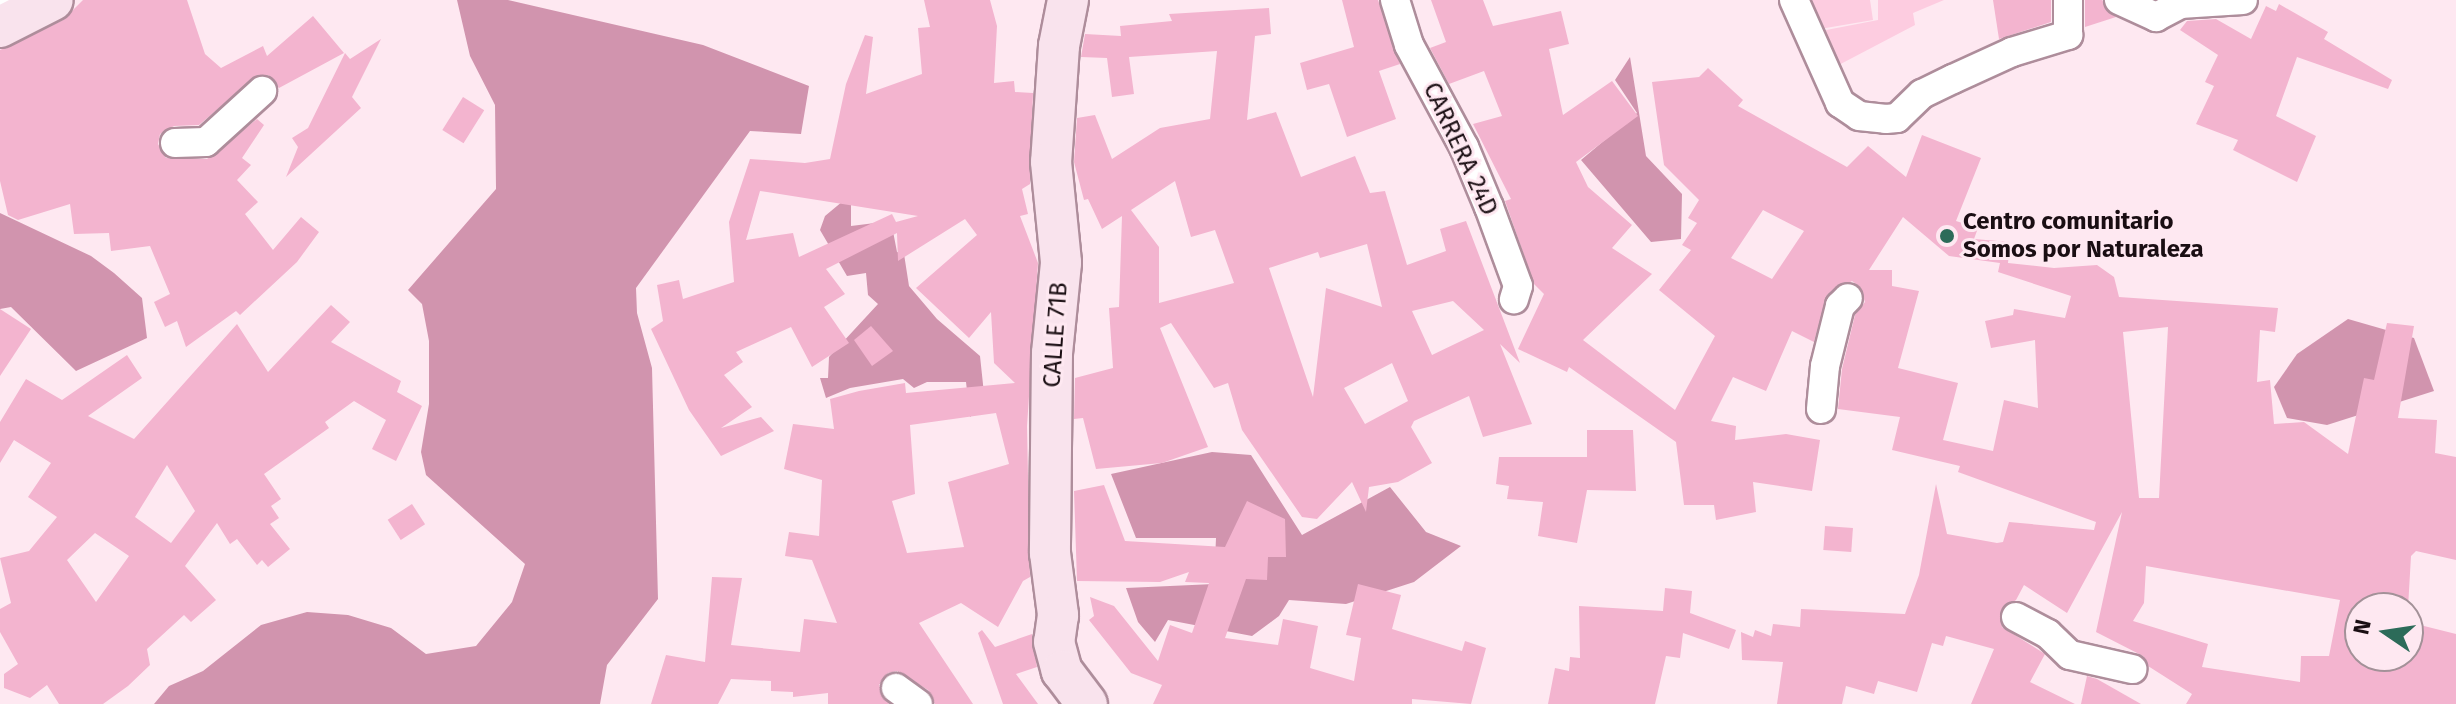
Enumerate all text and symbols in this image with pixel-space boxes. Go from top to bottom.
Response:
street label: CARRERA 24D [1417,78,1503,220]
place label: Centro comunitario Somos por Naturaleza [1963,208,2204,264]
marker: Centro comunitario Somos por Naturaleza [1938,227,1956,245]
street label: CALLE 71B [1038,281,1074,389]
north arrow [2344,592,2424,672]
text: N [2347,617,2377,637]

